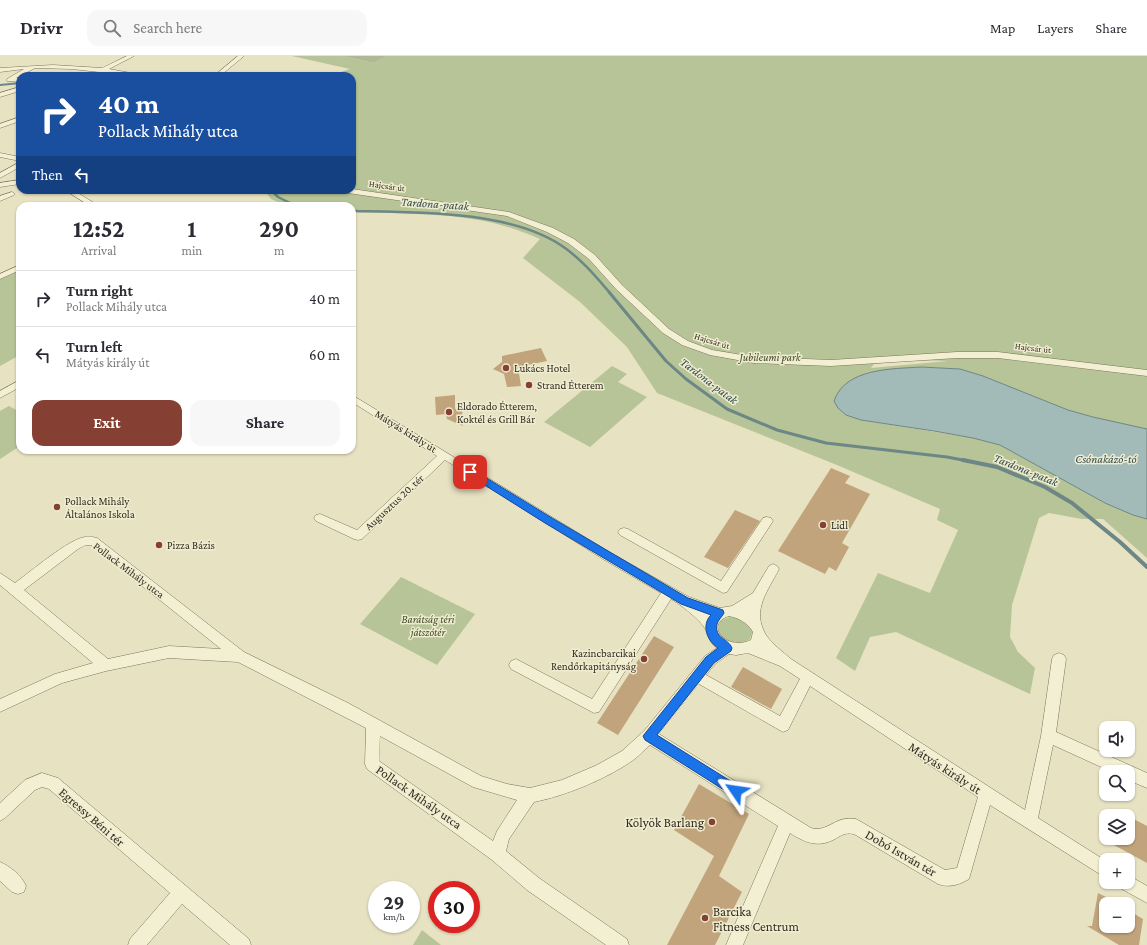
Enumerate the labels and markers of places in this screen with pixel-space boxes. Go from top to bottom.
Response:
place label: Lukács Hotel [514,362,571,374]
marker: Lukács Hotel [501,363,511,373]
place label: Strand Étterem [537,379,604,391]
marker: Strand Étterem [524,380,534,390]
place label: Eldorado Étterem, Koktél és Grill Bár [457,400,537,425]
marker: Eldorado Étterem, Koktél és Grill Bár [444,407,454,417]
pin [453,455,487,489]
place label: Pollack Mihály Általános Iskola [65,495,135,520]
marker: Pollack Mihály Általános Iskola [52,502,62,512]
place label: Lidl [831,519,848,531]
marker: Lidl [818,520,828,530]
place label: Pizza Bázis [167,539,215,551]
marker: Pizza Bázis [154,540,164,550]
place label: Kazincbarcikai Rendőrkapitányság [551,647,637,673]
marker: Kazincbarcikai Rendőrkapitányság [639,654,649,664]
place label: Kölyök Barlang [625,815,705,830]
marker: Kölyök Barlang [707,817,717,827]
place label: Barcika Fitness Centrum [713,904,799,934]
marker: Barcika Fitness Centrum [700,913,710,923]

